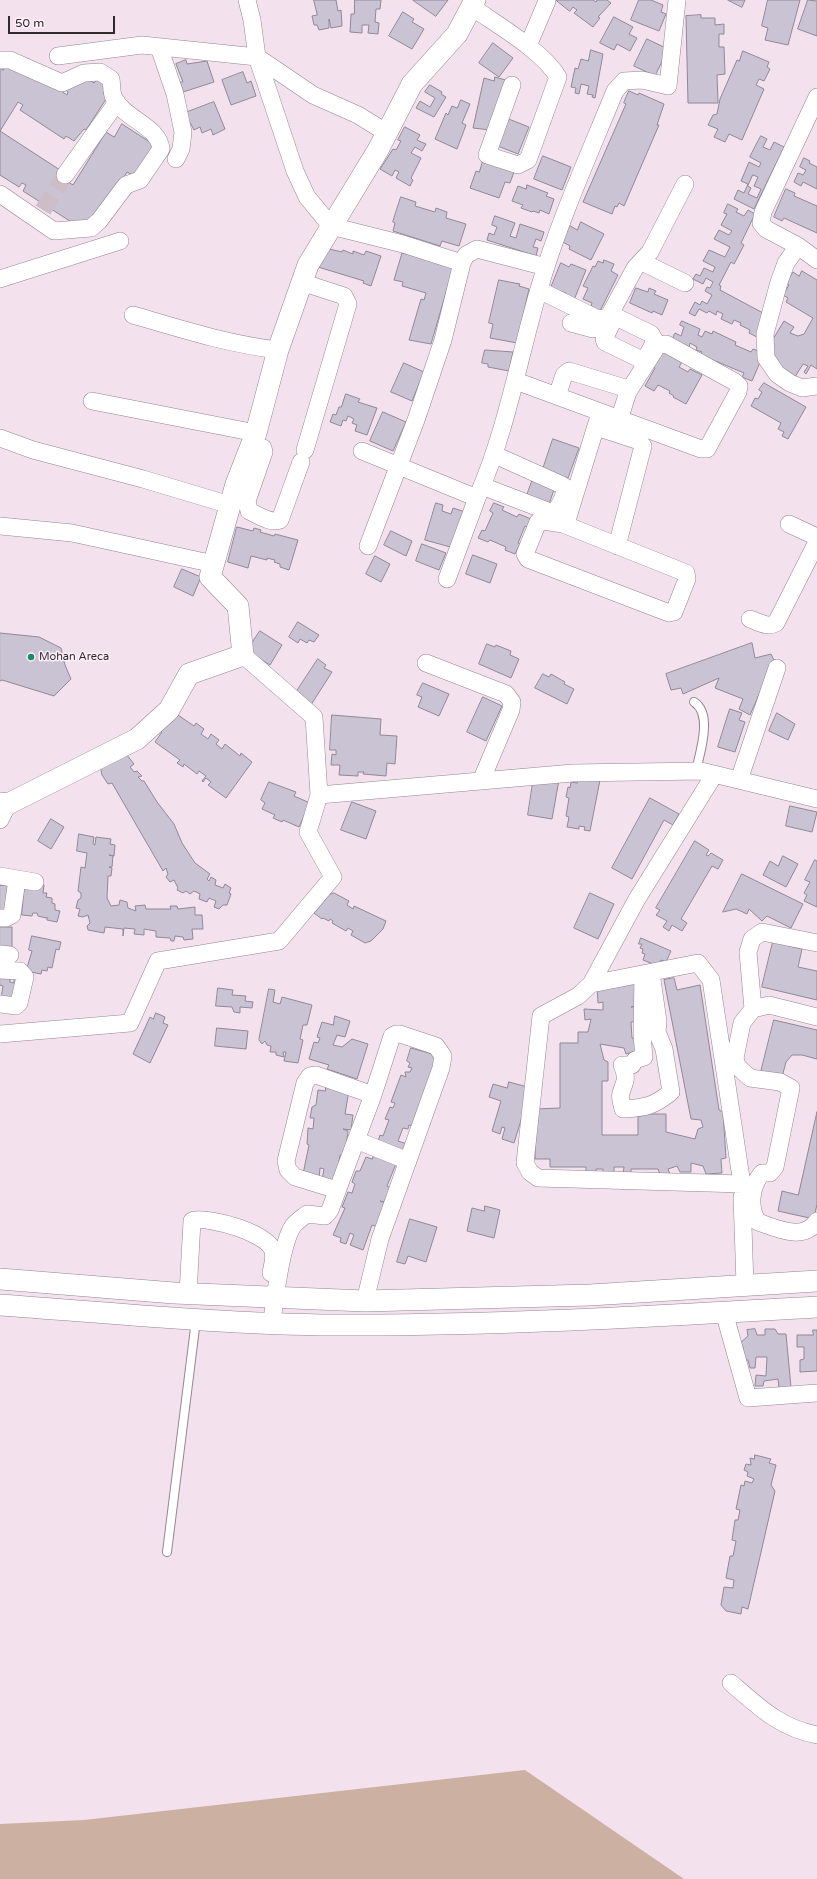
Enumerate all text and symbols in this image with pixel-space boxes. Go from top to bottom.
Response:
scale bar [10,8,117,34]
text: 50 m [15,16,44,30]
place label: Mohan Areca [39,650,109,664]
marker: Mohan Areca [26,652,36,662]

